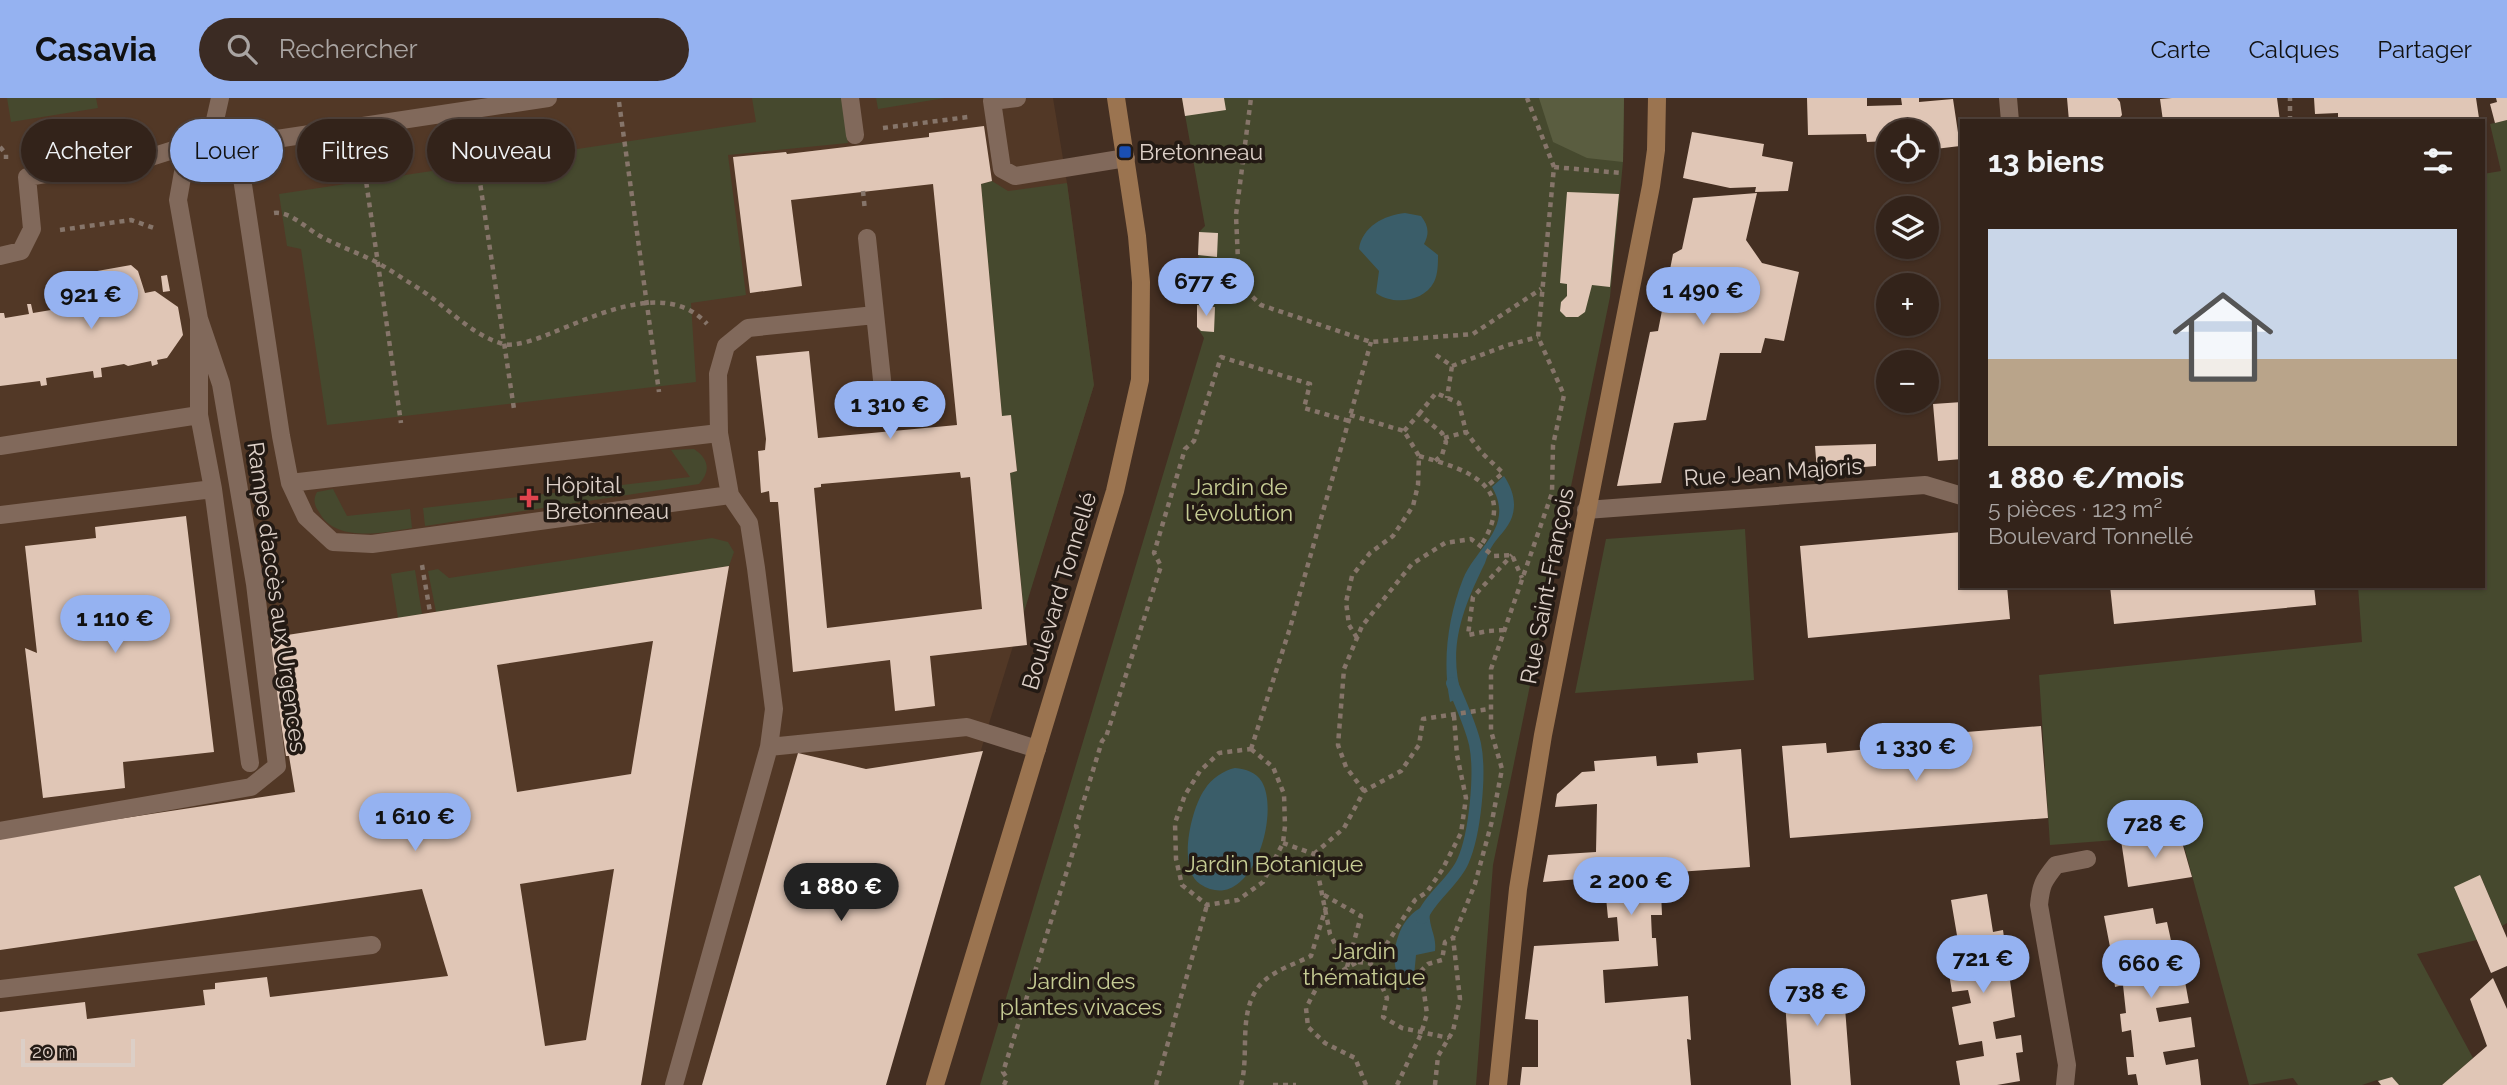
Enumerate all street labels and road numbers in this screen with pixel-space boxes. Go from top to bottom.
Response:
street label: Rampe d’accès aux Urgences [242,440,313,754]
street label: Rue Jean Majoris [1683,452,1863,491]
street label: Rue Saint-François [1514,486,1579,686]
street label: Boulevard Tonnellé [1016,489,1101,693]

